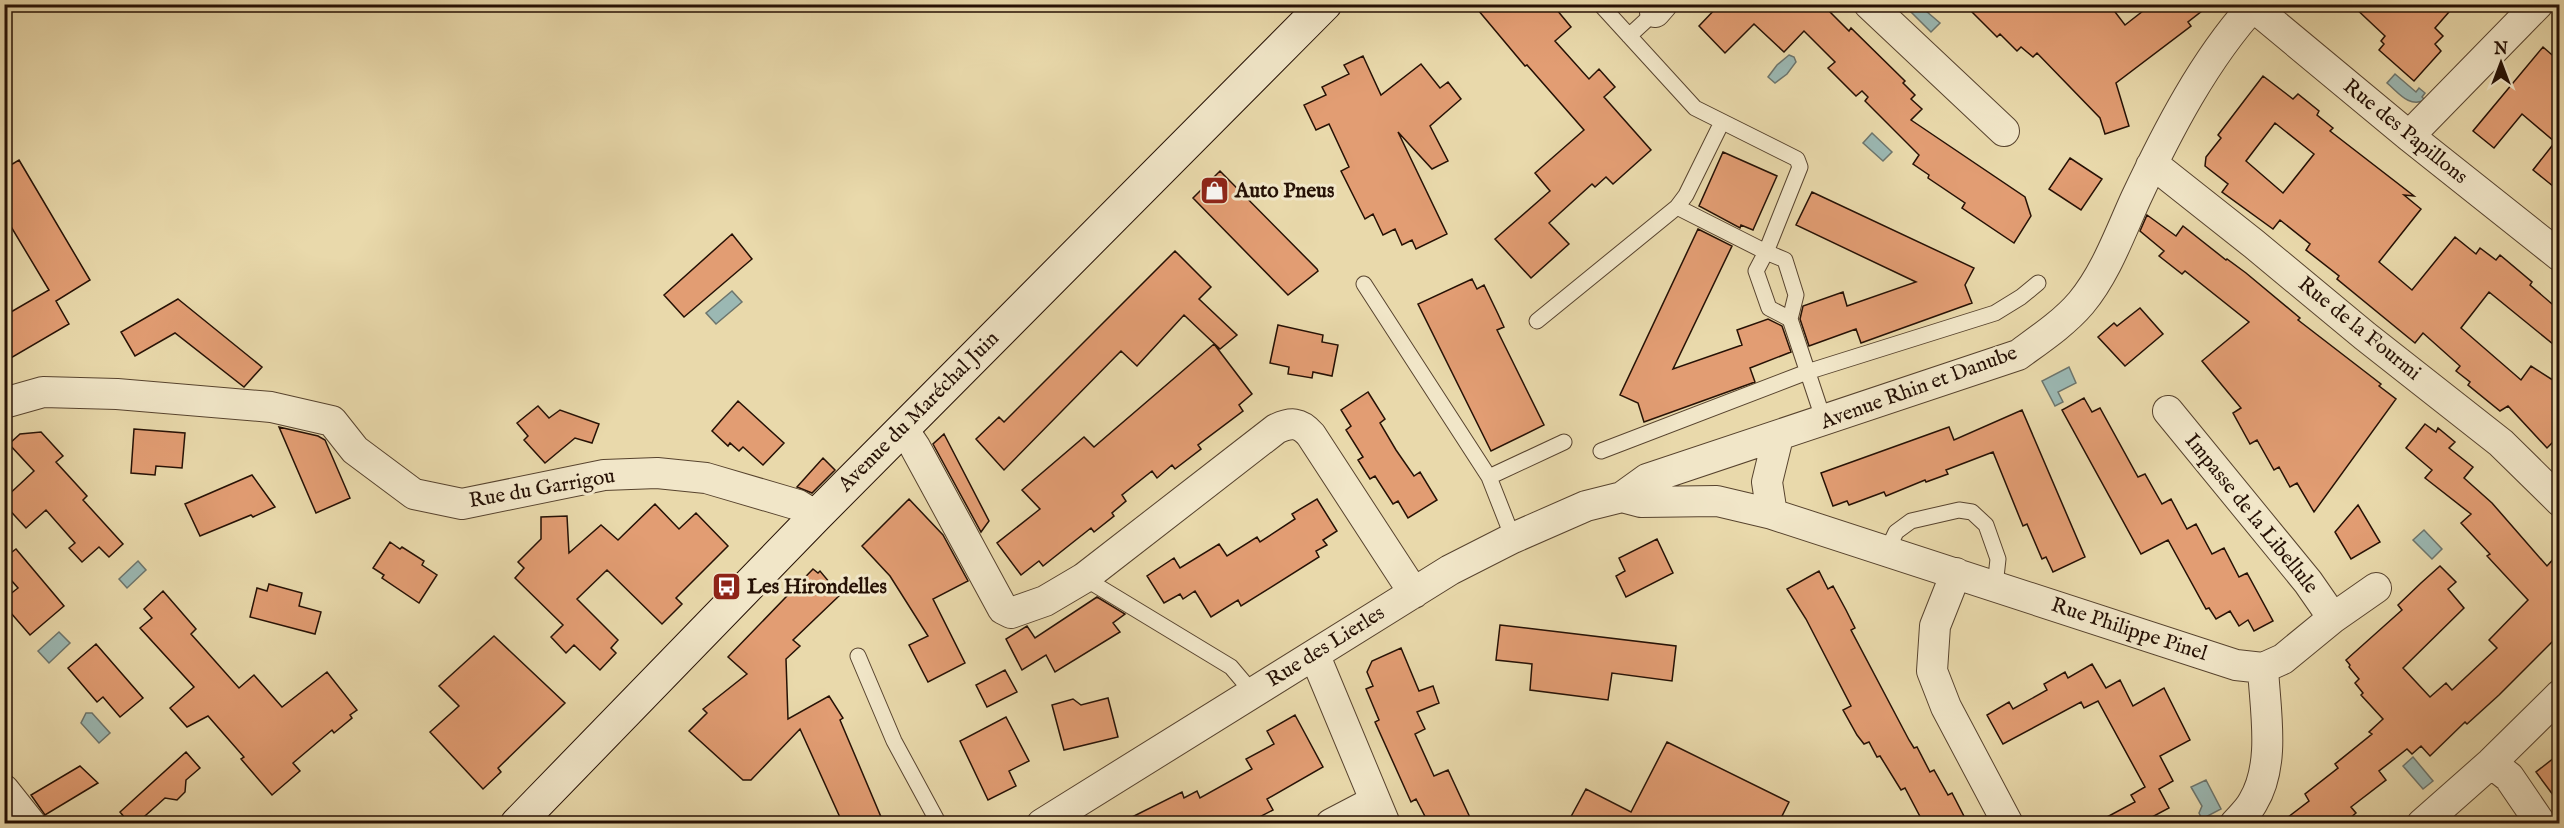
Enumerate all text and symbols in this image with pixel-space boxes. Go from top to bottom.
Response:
north arrow [2471,33,2531,93]
text: N [2493,40,2508,60]
street label: Rue des Papillons [2337,73,2473,191]
shop icon: Auto Pneus [1198,175,1230,207]
place label: Auto Pneus [1234,178,1334,205]
street label: Rue de la Fourmi [2292,271,2426,387]
street label: Avenue du Maréchal Juin [832,326,1005,499]
street label: Avenue Rhin et Danube [1816,340,2021,436]
street label: Impasse de la Libellule [2178,428,2324,600]
street label: Rue du Garrigou [467,463,617,515]
bus stop icon: Les Hirondelles [710,571,742,603]
place label: Les Hirondelles [747,574,887,601]
street label: Rue Philippe Pinel [2048,592,2211,668]
street label: Rue des Lierles [1262,600,1390,694]

